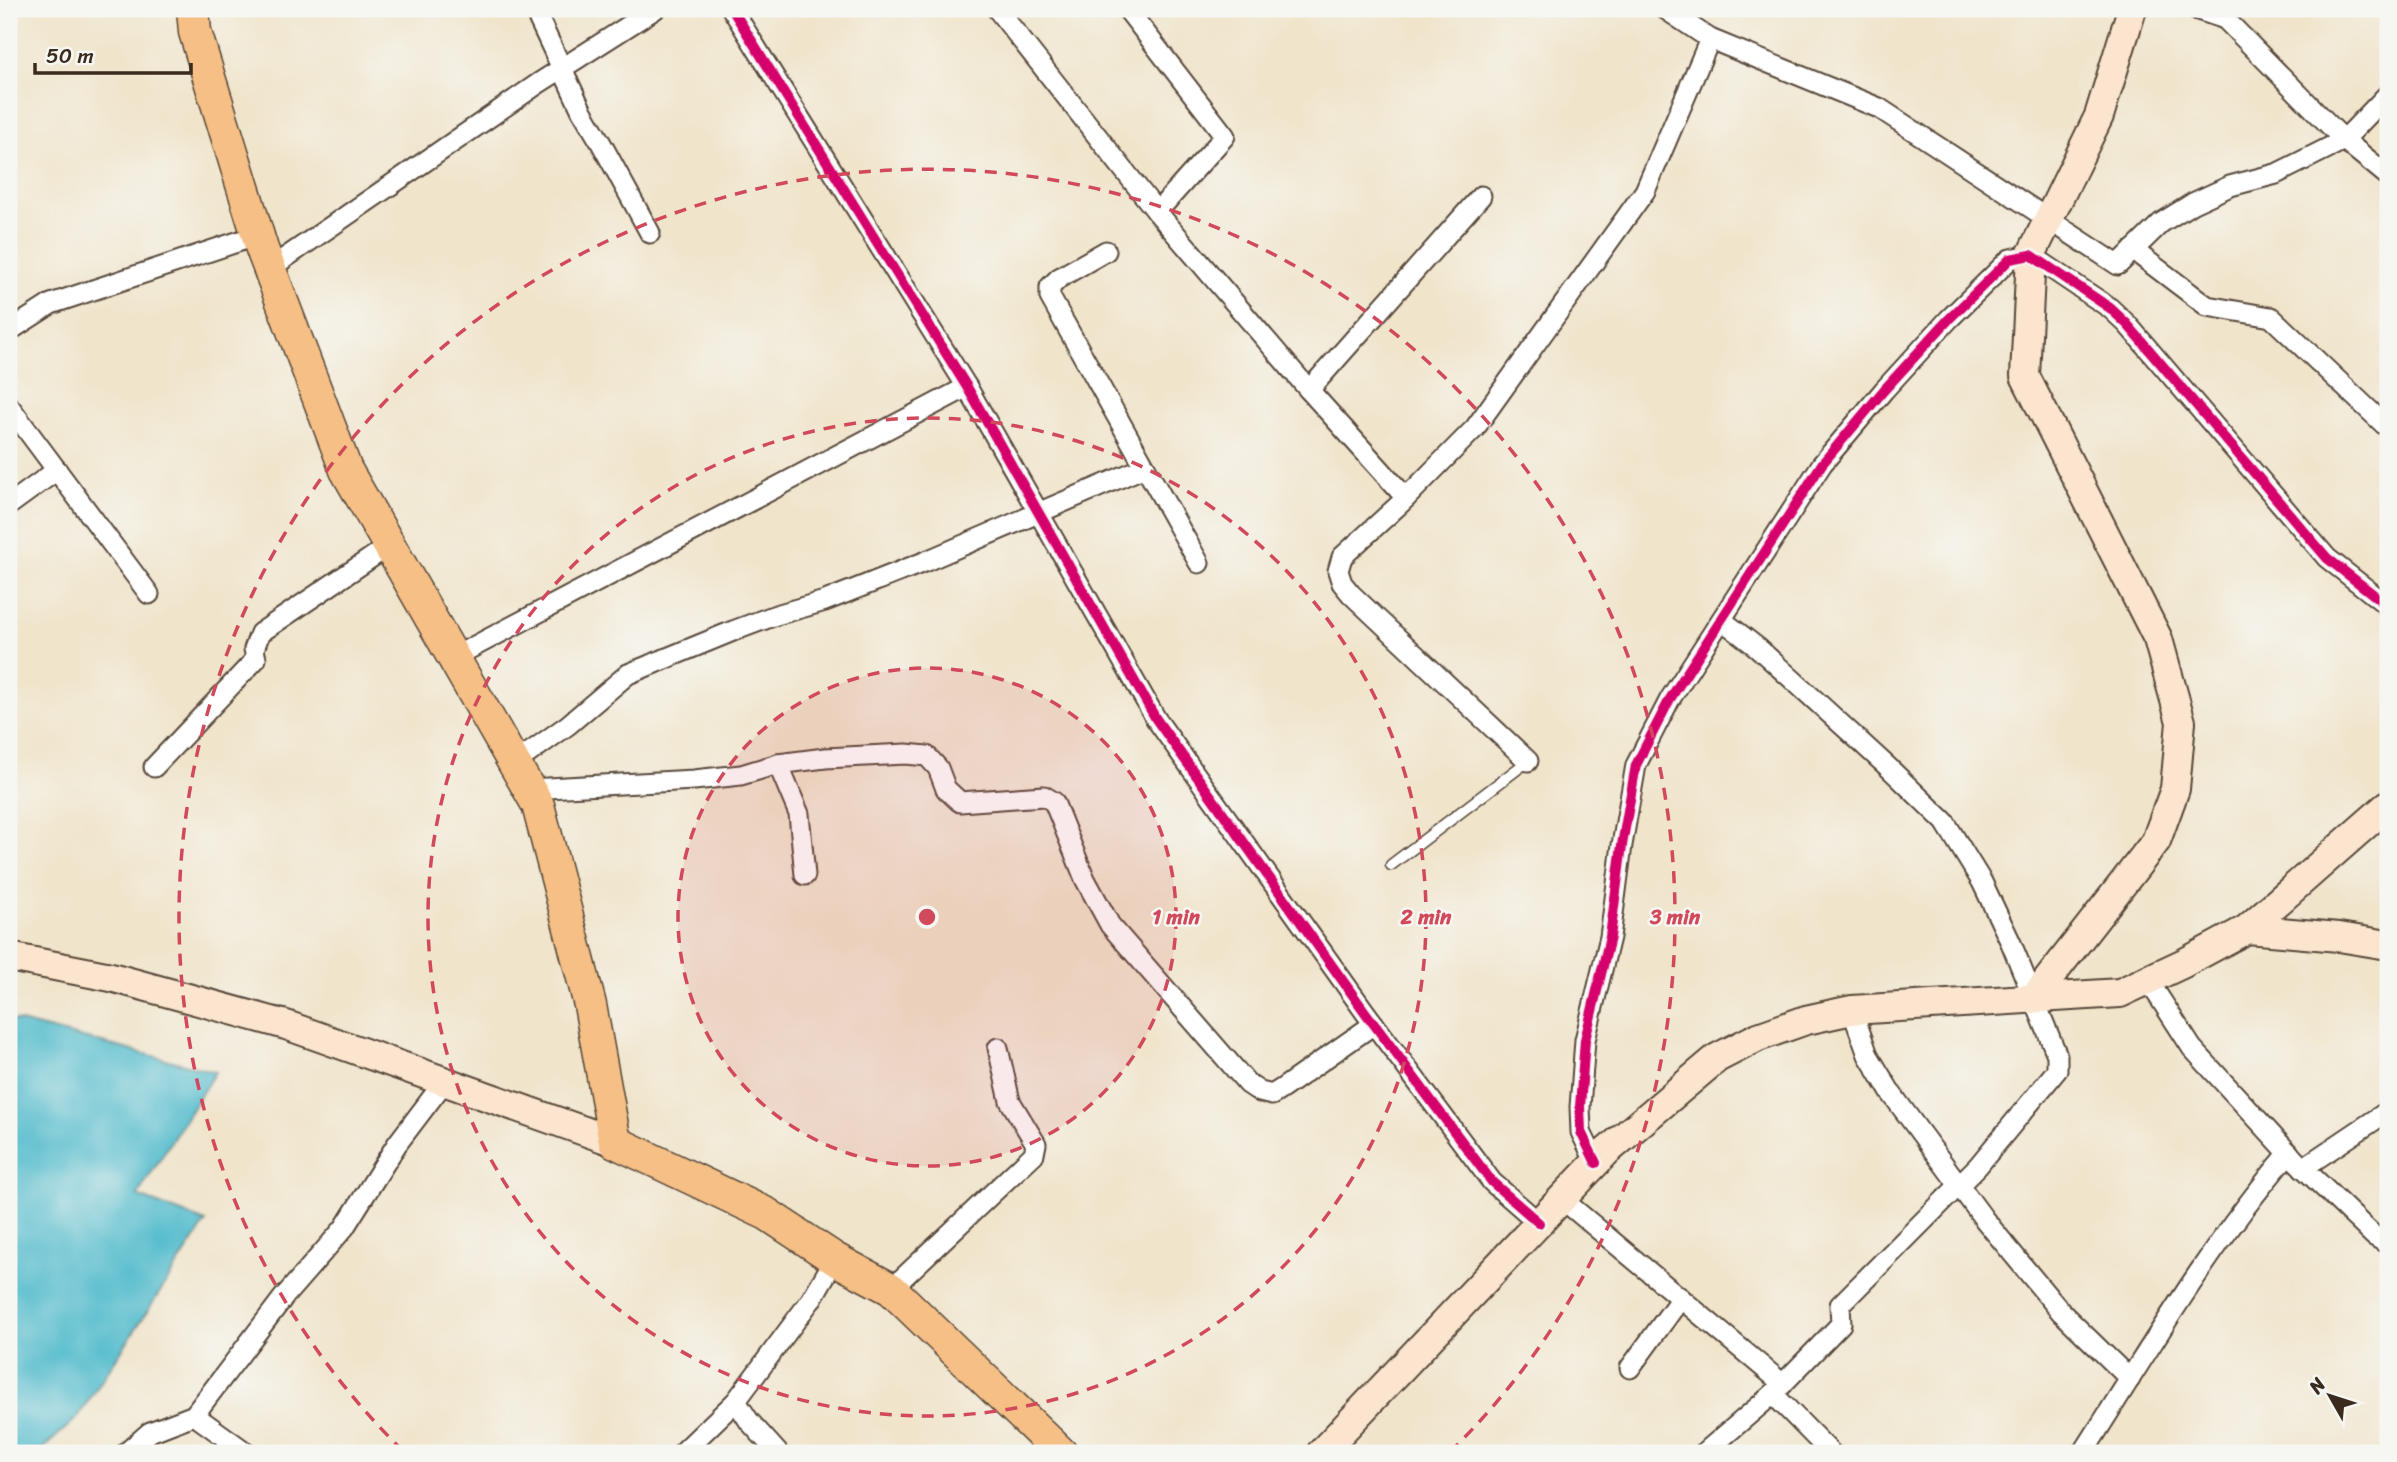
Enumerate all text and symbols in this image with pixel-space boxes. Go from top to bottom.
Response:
scale bar [35,32,191,76]
text: 50 m [46,37,94,75]
text: 1 min [1152,898,1201,936]
text: 2 min [1400,898,1452,936]
text: 3 min [1649,898,1701,936]
centre of rings [915,905,939,929]
north arrow [2296,1360,2366,1430]
text: N [2300,1369,2335,1402]

